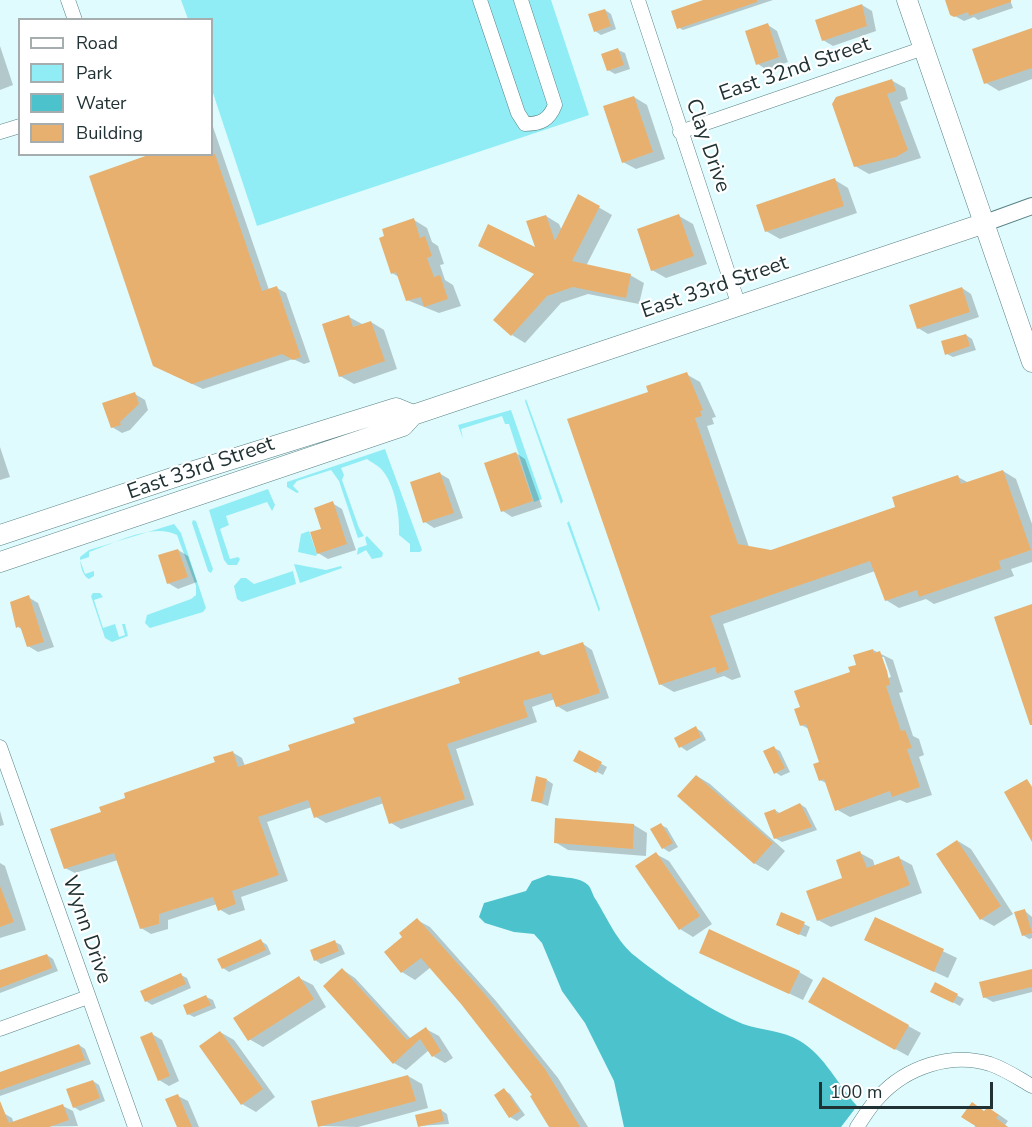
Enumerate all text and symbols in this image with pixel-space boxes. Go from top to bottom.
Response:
legend [18,18,213,156]
text: Road [76,31,118,55]
street label: East 32nd Street [716,32,874,108]
text: Park [76,61,112,85]
text: Water [76,91,127,115]
street label: Clay Drive [679,96,735,196]
text: Building [76,121,143,145]
street label: East 33rd Street [638,251,792,325]
street label: East 33rd Street [124,432,278,506]
street label: Wynn Drive [56,873,116,987]
scale bar [822,1070,996,1108]
text: 100 m [830,1080,882,1104]

